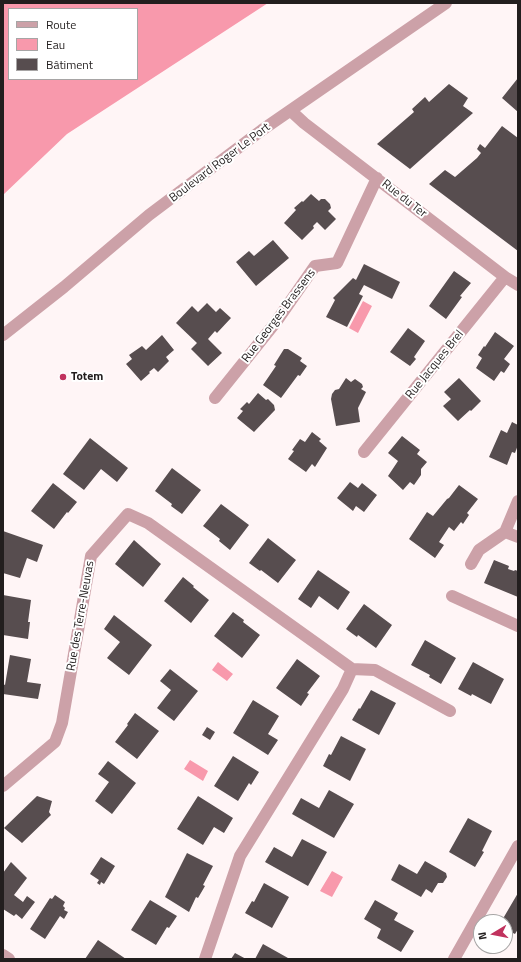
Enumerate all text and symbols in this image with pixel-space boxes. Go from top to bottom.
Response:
legend [8,8,138,80]
text: Route [46,15,76,34]
text: Eau [46,35,65,54]
text: Bâtiment [46,55,93,74]
street label: Boulevard Roger Le Port [167,120,273,206]
street label: Rue du Ter [379,177,429,221]
street label: Rue Georges Brassens [239,266,319,366]
street label: Rue Jacques Brel [403,328,467,402]
place label: Totem [71,370,103,384]
marker: Totem [58,372,68,382]
street label: Rue des Terre-Neuvas [64,560,98,672]
north arrow [473,914,513,954]
text: N [474,931,491,941]

